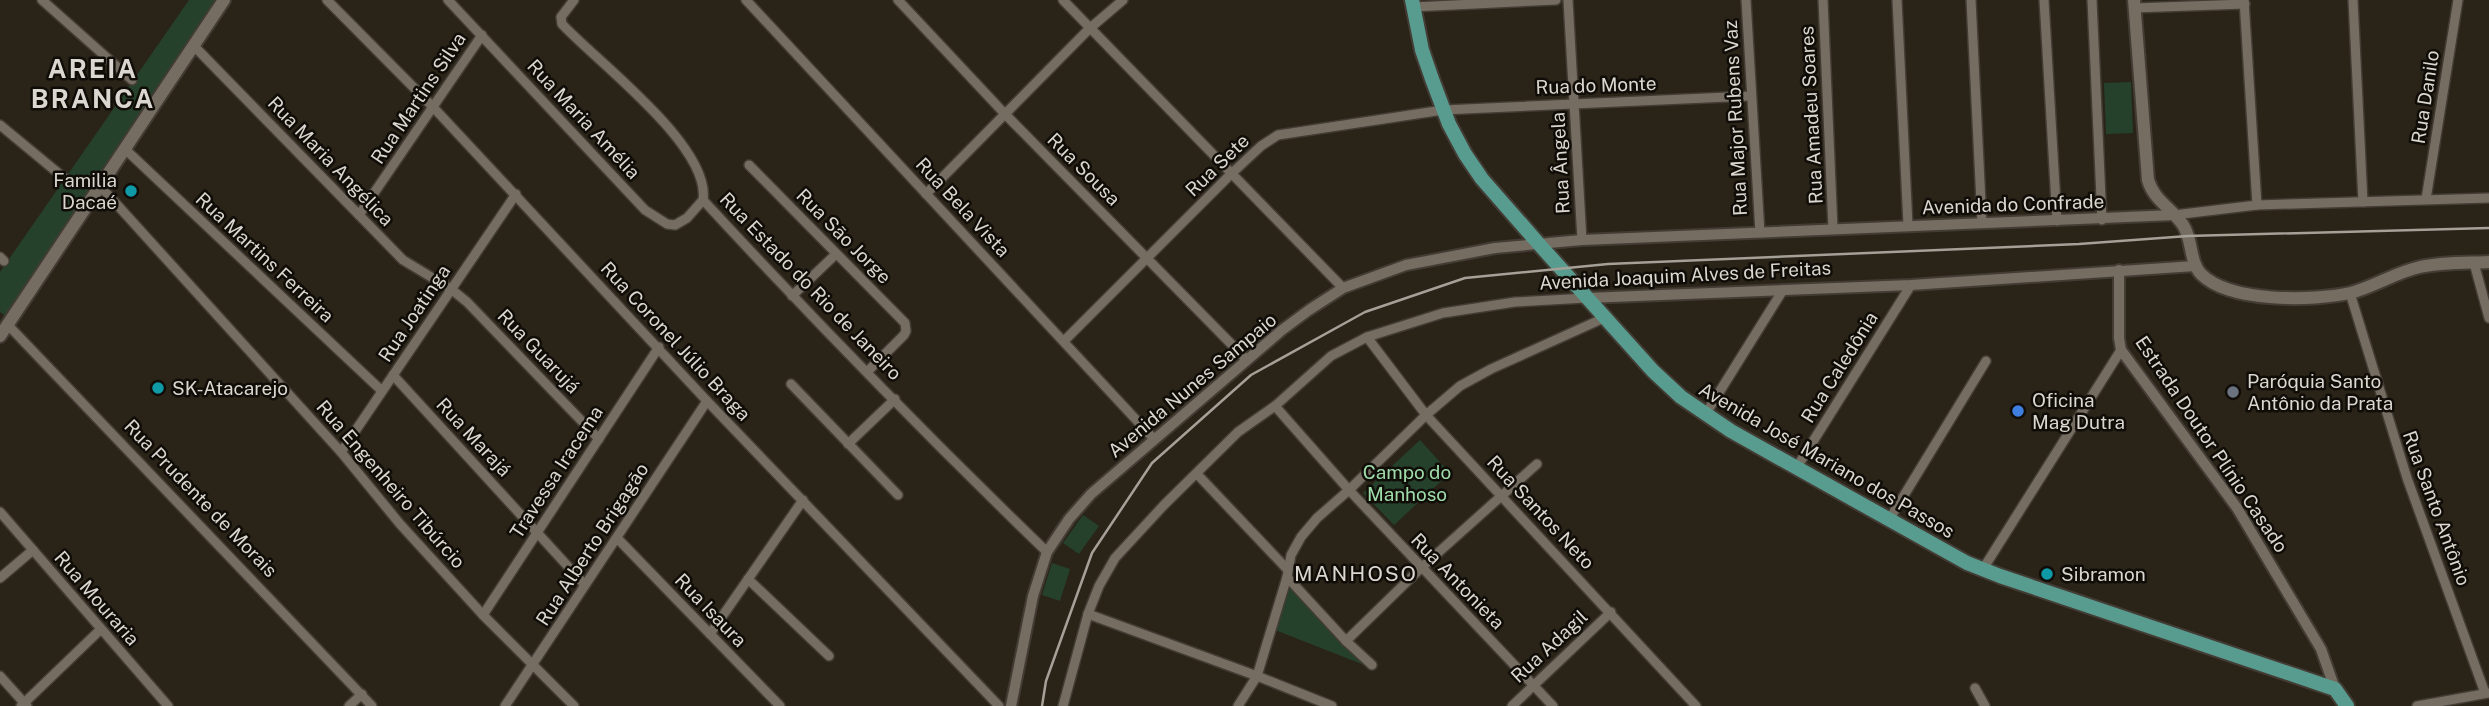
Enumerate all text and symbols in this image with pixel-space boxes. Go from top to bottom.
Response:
street label: Rua Major Rubens Vaz [1719,20,1751,216]
street label: Rua Amadeu Soares [1795,25,1827,205]
street label: Rua Martins Silva [366,28,470,168]
street label: Rua Danilo [2407,49,2443,145]
district label: AREIA BRANCA [31,53,155,114]
street label: Rua Maria Amélia [523,55,645,183]
street label: Rua do Monte [1535,72,1657,98]
street label: Rua Maria Angélica [264,92,398,230]
street label: Rua Ângela [1546,112,1574,214]
street label: Rua Sousa [1043,128,1125,210]
street label: Rua Sete [1181,129,1253,201]
street label: Rua Bela Vista [911,153,1015,261]
place label: Familia Dacaé [53,169,117,213]
marker: Familia Dacaé [123,183,139,199]
street label: Rua São Jorge [792,184,896,288]
street label: Rua Martins Ferreira [192,188,338,326]
street label: Rua Estado do Rio de Janeiro [716,188,906,384]
street label: Avenida do Confrade [1921,190,2105,218]
street label: Avenida Joaquim Alves de Freitas [1538,256,1832,294]
street label: Rua Coronel Júlio Braga [597,257,755,425]
street label: Rua Joatinga [374,260,454,366]
street label: Rua Guarujá [493,304,585,398]
street label: Rua Caledônia [1796,307,1882,427]
street label: Avenida Nunes Sampaio [1103,308,1281,462]
street label: Estrada Doutor Plínio Casado [2131,332,2293,556]
place label: Paróquia Santo Antônio da Prata [2247,370,2393,414]
place label: SK-Atacarejo [172,377,288,399]
street label: Avenida José Mariano dos Passos [1695,378,1959,542]
marker: SK-Atacarejo [150,380,166,396]
marker: Paróquia Santo Antônio da Prata [2225,384,2241,400]
place label: Oficina Mag Dutra [2032,389,2125,433]
street label: Rua Marajá [432,393,516,481]
street label: Rua Engenheiro Tibúrcio [312,396,470,572]
street label: Travessa Iracema [505,402,607,542]
marker: Oficina Mag Dutra [2010,403,2026,419]
street label: Rua Prudente de Morais [120,415,282,581]
street label: Rua Santo Antônio [2399,428,2475,588]
street label: Rua Santos Neto [1483,451,1599,573]
street label: Rua Alberto Brigagão [531,459,653,629]
park label: Campo do Manhoso [1363,461,1451,505]
street label: Rua Antonieta [1407,529,1509,633]
street label: Rua Mouraria [50,546,144,650]
district label: MANHOSO [1294,561,1418,586]
place label: Sibramon [2061,563,2146,585]
marker: Sibramon [2039,566,2055,582]
street label: Rua Isaura [671,569,751,651]
street label: Rua Adagil [1506,605,1592,687]

